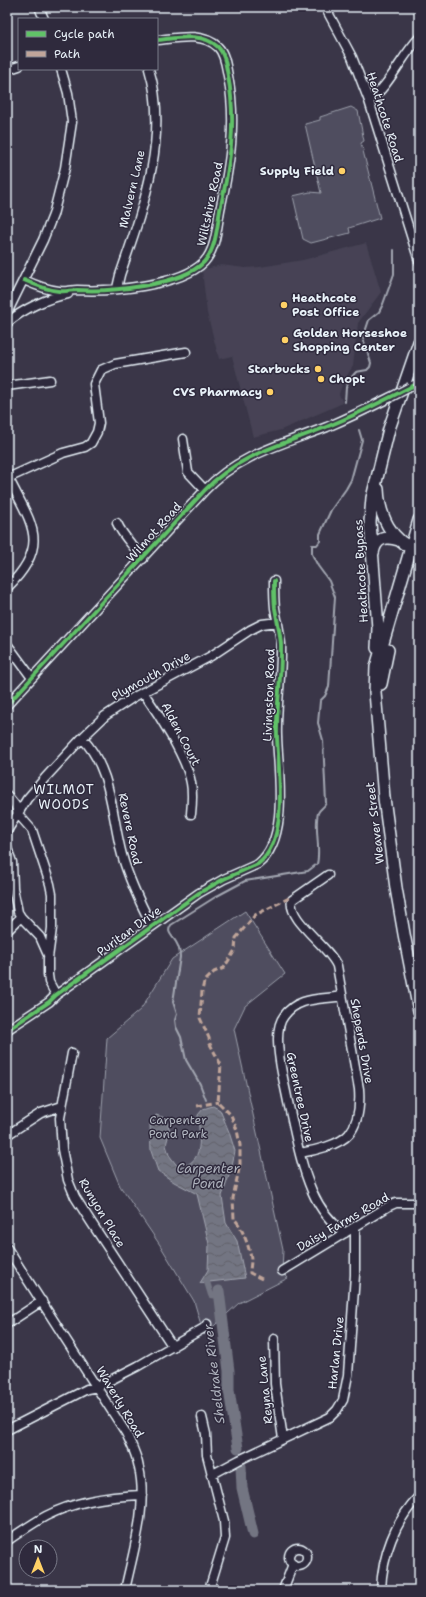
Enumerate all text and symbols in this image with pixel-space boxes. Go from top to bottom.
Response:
legend [18,18,158,70]
text: Cycle path [54,26,115,42]
text: Path [54,46,80,62]
street label: Heathcote Road [363,70,407,164]
street label: Malvern Lane [115,148,149,230]
street label: Wiltshire Road [193,160,227,248]
place label: Supply Field [260,163,334,179]
marker: Supply Field [337,166,347,176]
place label: Heathcote Post Office [292,290,359,320]
marker: Heathcote Post Office [279,300,289,310]
place label: Golden Horseshoe Shopping Center [293,325,407,355]
marker: Golden Horseshoe Shopping Center [280,335,290,345]
place label: Starbucks [248,361,310,377]
marker: Starbucks [313,364,323,374]
place label: Chopt [329,371,365,387]
marker: Chopt [316,374,326,384]
place label: CVS Pharmacy [173,384,262,400]
marker: CVS Pharmacy [265,387,275,397]
street label: Wilmot Road [123,498,185,565]
street label: Heathcote Bypass [350,519,372,623]
street label: Plymouth Drive [109,648,193,704]
street label: Livingston Road [259,648,279,742]
street label: Alden Court [158,700,204,768]
district label: WILMOT WOODS [33,781,95,813]
street label: Weaver Street [362,781,388,865]
street label: Revere Road [115,791,146,867]
street label: Puritan Drive [94,902,164,960]
street label: Sheperds Drive [347,997,377,1085]
street label: Greentree Drive [283,1050,317,1144]
park label: Carpenter Pond Park [149,1112,207,1142]
water label: Carpenter Pond [176,1160,240,1192]
street label: Runyon Place [75,1175,129,1251]
street label: Daisy Farms Road [294,1189,392,1255]
street label: Harlan Drive [324,1316,348,1390]
water label: Sheldrake River [199,1322,229,1425]
street label: Reyna Lane [253,1355,277,1425]
street label: Waverly Road [92,1363,148,1441]
north arrow [18,1539,58,1579]
text: N [34,1542,43,1557]

